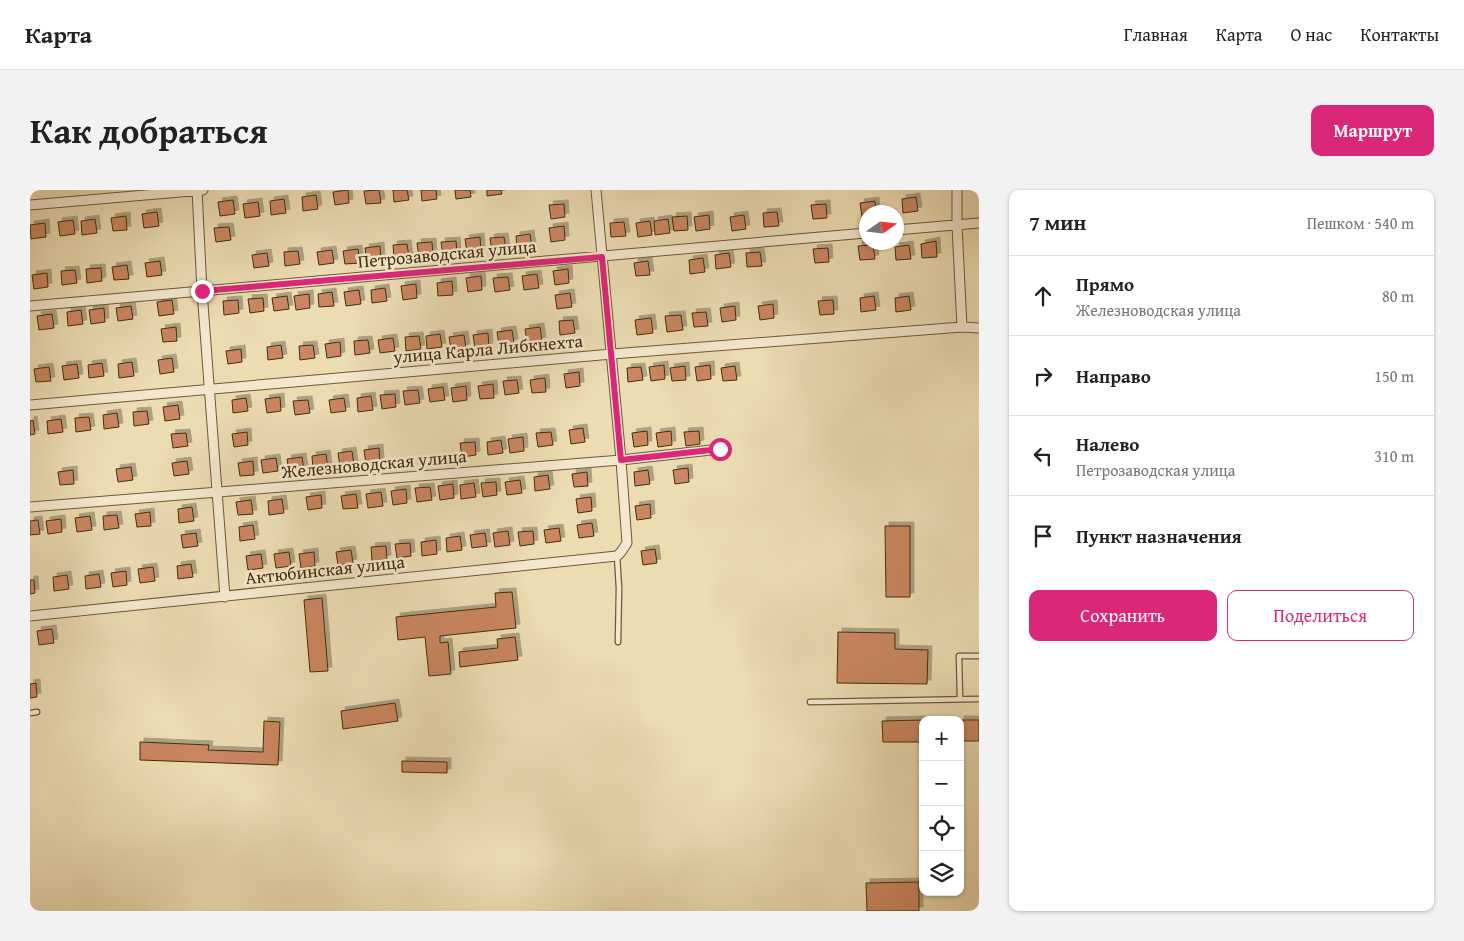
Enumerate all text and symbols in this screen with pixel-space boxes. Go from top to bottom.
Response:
text: Карта [25,17,92,52]
text: Главная [1124,21,1188,48]
text: Карта [1216,21,1262,48]
text: О нас [1290,21,1332,48]
text: Контакты [1360,21,1439,48]
text: Как добраться [30,105,268,156]
button: Маршрут [1311,105,1434,156]
north arrow [859,205,904,250]
text: 7 мин [1029,207,1086,238]
text: Пешком · 540 m [1307,211,1414,235]
street label: Петрозаводская улица [356,232,538,275]
text: Прямо [1076,270,1134,298]
route end [191,280,214,303]
icon: ahead [1029,282,1057,310]
text: 80 m [1382,284,1414,308]
text: Железноводская улица [1076,298,1241,322]
street label: улица Карла Либкнехта [391,327,584,370]
icon: right [1029,362,1057,390]
text: Направо [1076,362,1151,390]
text: 150 m [1374,364,1414,388]
text: Налево [1076,430,1139,458]
route start [709,438,732,461]
street label: Железноводская улица [279,442,468,485]
icon: left [1029,442,1057,470]
text: 310 m [1374,444,1414,468]
text: Петрозаводская улица [1076,458,1235,482]
icon: arrive [1029,522,1057,550]
text: Пункт назначения [1076,522,1242,550]
street label: Актюбинская улица [244,548,406,591]
button: Сохранить [1029,590,1217,641]
button: Поделиться [1227,590,1414,641]
map controls [919,716,964,896]
button: + [919,716,964,761]
button: − [919,761,964,806]
button: locate [919,806,964,851]
button: layers [919,851,964,896]

